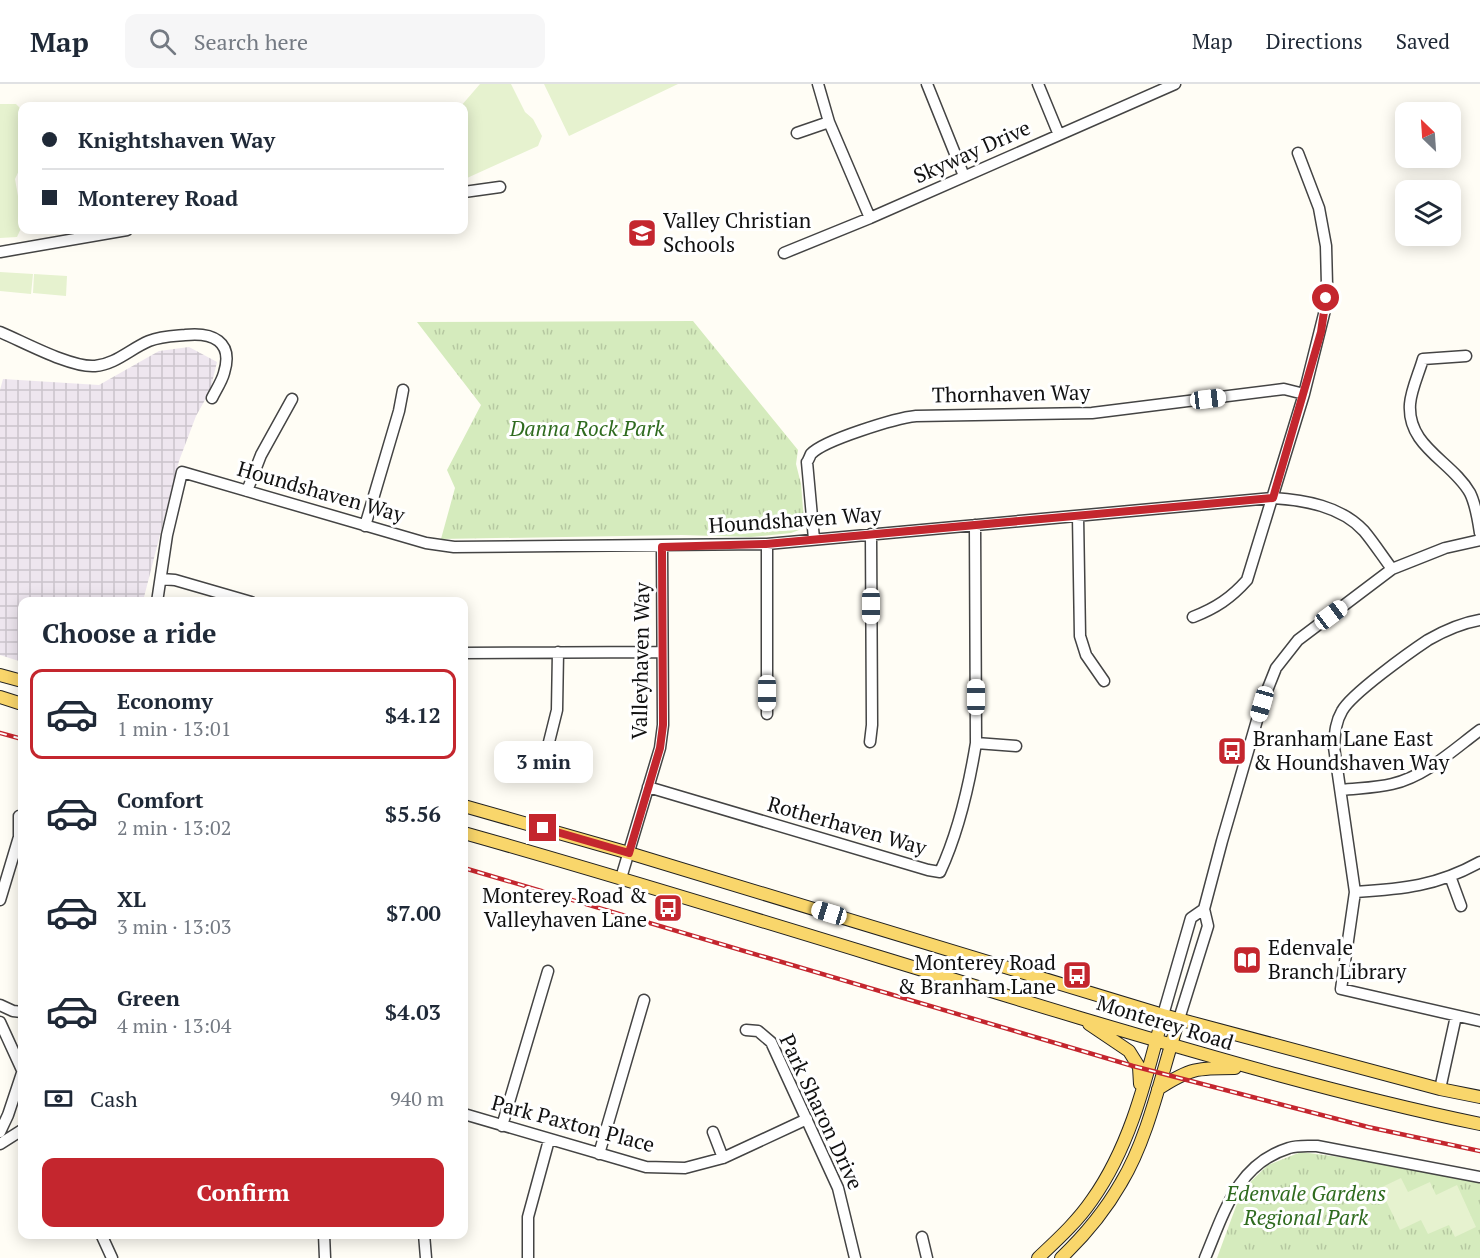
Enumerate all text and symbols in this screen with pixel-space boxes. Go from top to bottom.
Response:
search box [125,14,545,68]
text: Map [30,23,89,60]
icon: search [146,25,179,58]
text: Search here [194,27,308,56]
text: Map [1192,27,1233,55]
text: Directions [1266,27,1363,55]
text: Saved [1396,27,1450,55]
north arrow [1395,102,1461,168]
map controls [1395,102,1461,246]
street label: Skyway Drive [909,113,1034,189]
text: Knightshaven Way [78,125,275,154]
button: layers [1395,180,1461,246]
text: Monterey Road [78,183,238,212]
place label: Valley Christian Schools [663,206,812,258]
school or university icon: Valley Christian Schools [626,217,658,249]
route start [1312,284,1339,311]
street label: Thornhaven Way [932,378,1091,408]
car [1189,388,1227,410]
park label: Danna Rock Park [509,414,665,442]
street label: Houndshaven Way [234,454,409,528]
street label: Houndshaven Way [708,499,883,539]
street label: Valleyhaven Way [625,582,655,740]
car [862,588,880,624]
car [1311,597,1351,633]
text: Choose a ride [42,615,217,651]
car [758,675,776,711]
car [967,679,985,715]
car [1248,684,1276,724]
text: Economy [117,686,213,715]
icon: car [45,687,99,741]
text: $4.12 [385,700,441,729]
text: 1 min · 13:01 [117,715,231,742]
place label: Branham Lane East & Houndshaven Way [1253,724,1450,776]
bus stop icon: Branham Lane East & Houndshaven Way [1216,735,1248,767]
callout: 3 min [494,741,592,783]
text: 3 min [516,748,571,775]
text: Comfort [117,785,203,814]
icon: car [45,786,99,840]
street label: Rotherhaven Way [765,789,930,861]
text: $5.56 [385,799,441,828]
text: 2 min · 13:02 [117,814,231,841]
route end [529,814,556,841]
place label: Monterey Road & Valleyhaven Lane [482,881,647,933]
text: XL [117,884,146,913]
icon: car [45,885,99,939]
bus stop icon: Monterey Road & Valleyhaven Lane [652,892,684,924]
text: $7.00 [386,898,441,927]
car [809,899,849,927]
text: 3 min · 13:03 [117,913,231,940]
place label: Edenvale Branch Library [1268,933,1407,985]
library icon: Edenvale Branch Library [1231,944,1263,976]
place label: Monterey Road & Branham Lane [897,948,1056,1000]
bus stop icon: Monterey Road & Branham Lane [1061,959,1093,991]
text: Green [117,983,180,1012]
icon: car [45,984,99,1038]
street label: Monterey Road [1094,988,1237,1056]
text: $4.03 [385,997,441,1026]
text: 4 min · 13:04 [117,1012,231,1039]
street label: Park Sharon Drive [774,1029,870,1194]
icon: cash [42,1082,75,1115]
text: Cash [90,1084,138,1113]
text: 940 m [390,1085,444,1112]
street label: Park Paxton Place [489,1088,658,1158]
button: Confirm [42,1158,444,1227]
park label: Edenvale Gardens Regional Park [1225,1179,1386,1231]

